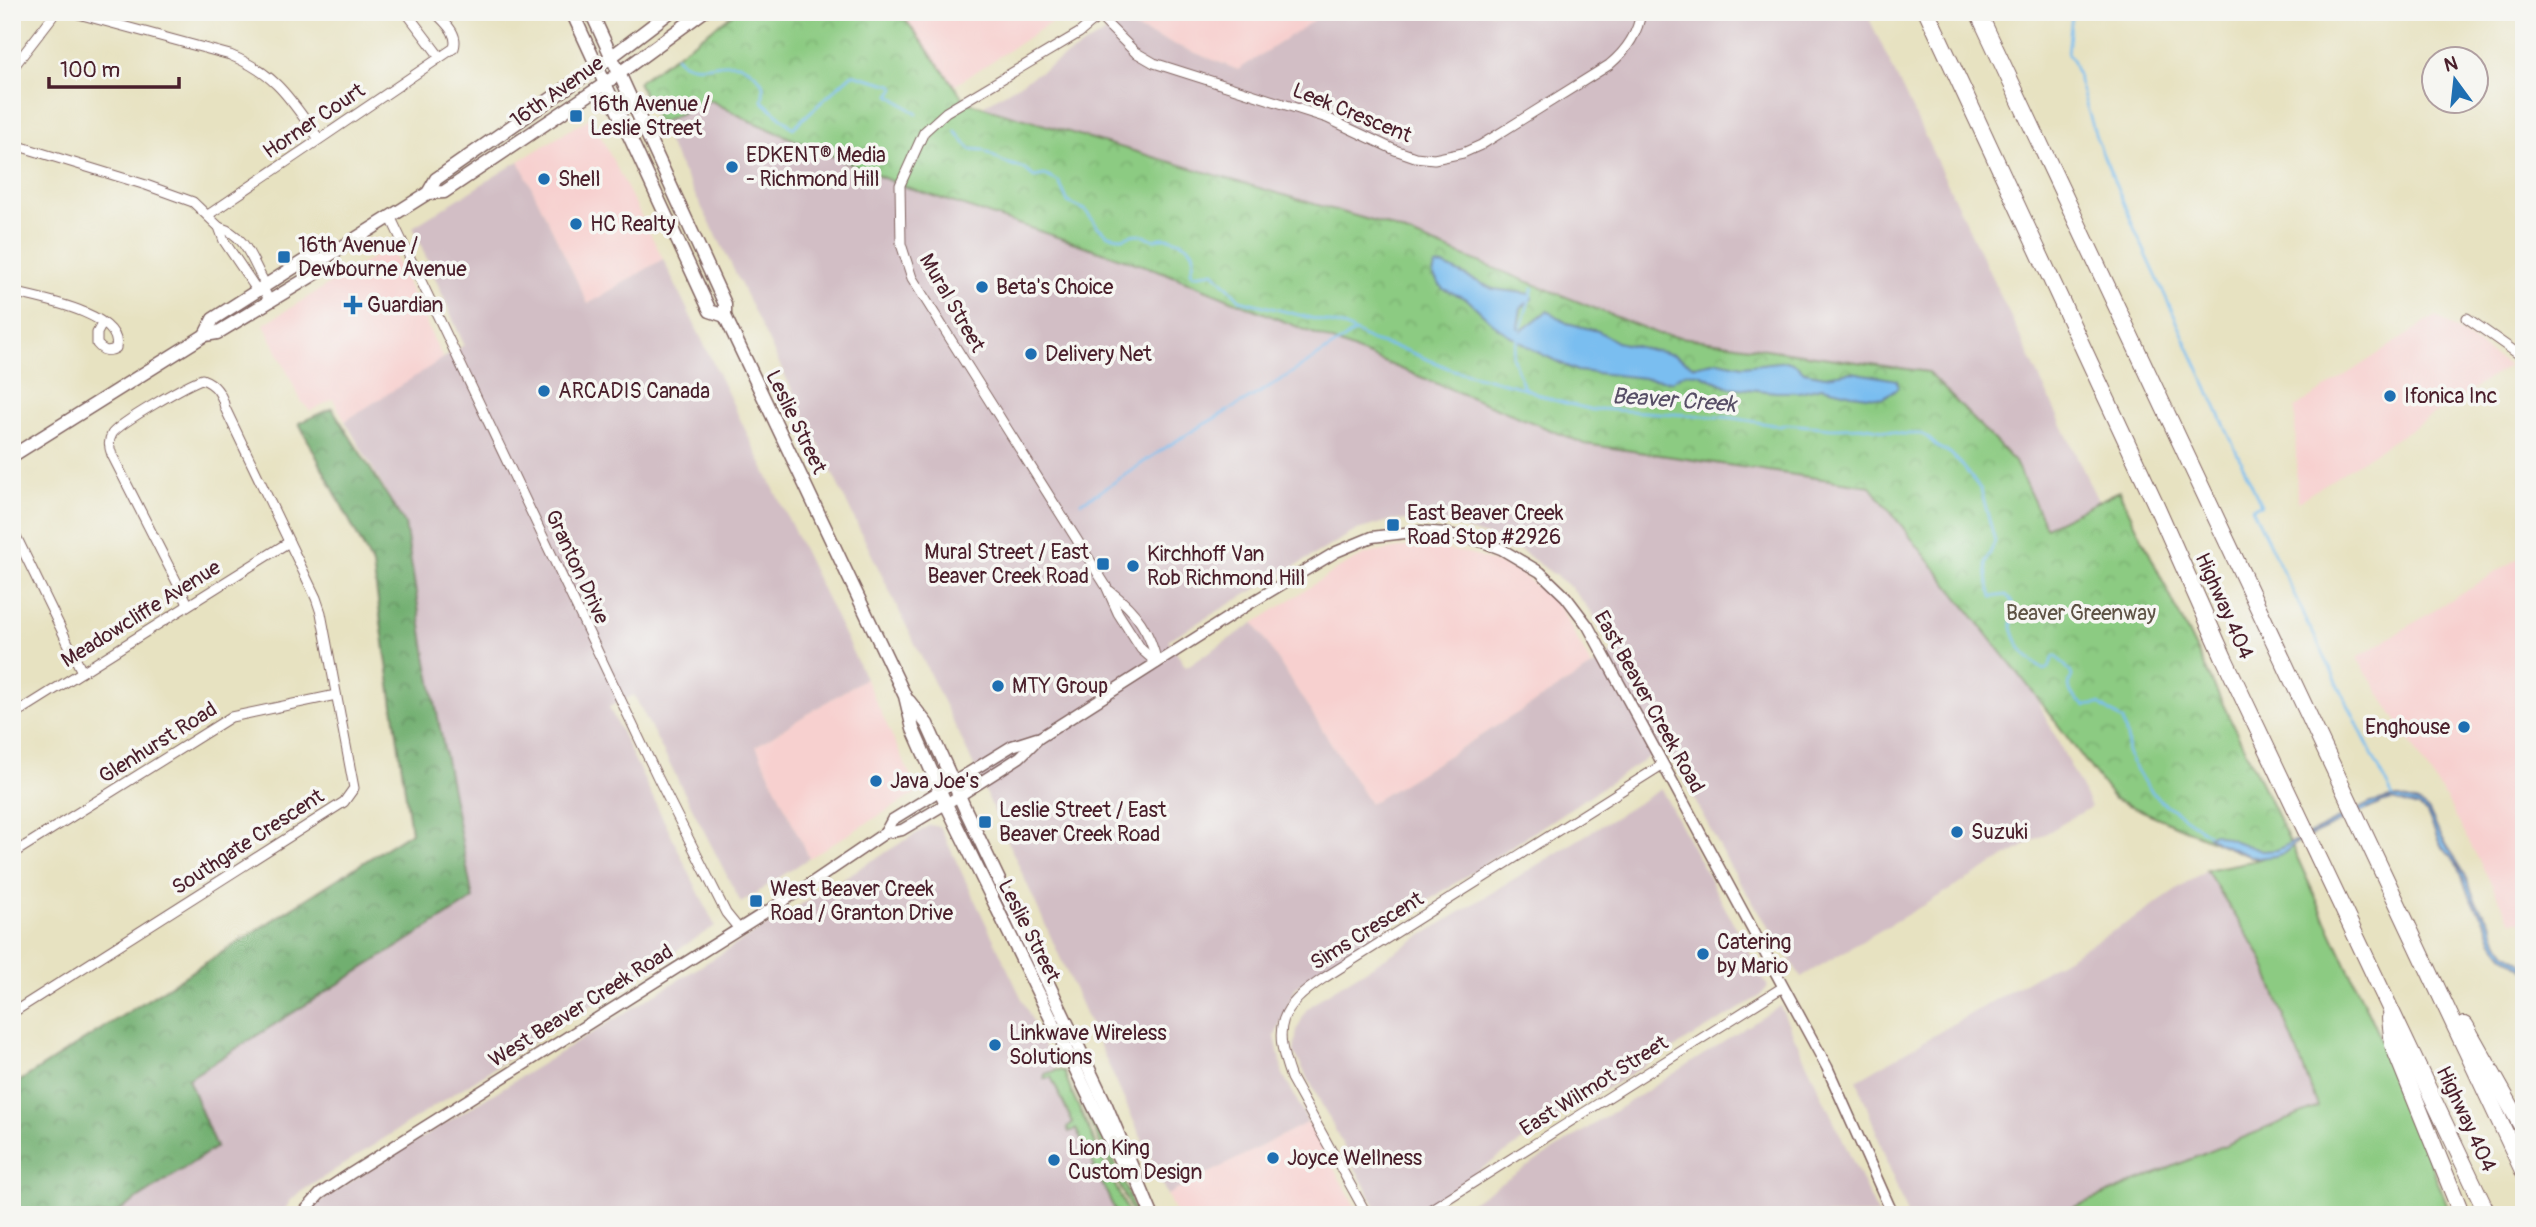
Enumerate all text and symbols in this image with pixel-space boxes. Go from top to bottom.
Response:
scale bar [49,46,178,90]
north arrow [2420,46,2490,116]
street label: 16th Avenue [505,50,609,134]
text: N [2442,51,2460,78]
text: 100 m [60,57,120,84]
street label: Horner Court [258,77,371,165]
street label: Leek Crescent [1288,77,1416,149]
place label: 16th Avenue / Leslie Street [590,91,710,142]
marker: 16th Avenue / Leslie Street [568,108,584,124]
place label: EDKENT® Media - Richmond Hill [746,142,886,193]
marker: EDKENT® Media - Richmond Hill [724,159,740,175]
place label: Shell [558,166,600,193]
marker: Shell [536,171,552,187]
place label: HC Realty [590,211,676,238]
marker: HC Realty [568,216,584,232]
place label: 16th Avenue / Dewbourne Avenue [298,232,467,283]
marker: 16th Avenue / Dewbourne Avenue [276,249,292,265]
street label: Mural Street [913,249,991,358]
place label: Beta's Choice [996,274,1114,301]
marker: Beta's Choice [974,279,990,295]
place label: Guardian [367,292,443,319]
marker: Guardian [345,297,361,313]
place label: Delivery Net [1045,341,1152,368]
marker: Delivery Net [1023,346,1039,362]
street label: Leslie Street [759,366,833,479]
place label: ARCADIS Canada [558,378,710,405]
water label: Beaver Creek [1611,381,1739,419]
marker: ARCADIS Canada [536,383,552,399]
place label: Ifonica Inc [2404,383,2497,410]
marker: Ifonica Inc [2382,388,2398,404]
place label: East Beaver Creek Road Stop #2926 [1407,500,1564,551]
street label: Granton Drive [539,506,616,629]
marker: East Beaver Creek Road Stop #2926 [1385,517,1401,533]
place label: Mural Street / East Beaver Creek Road [924,539,1090,590]
place label: Kirchhoff Van Rob Richmond Hill [1147,541,1305,592]
street label: Highway 404 [2189,549,2259,663]
street label: Meadowcliffe Avenue [56,554,226,674]
marker: Mural Street / East Beaver Creek Road [1095,556,1111,572]
marker: Kirchhoff Van Rob Richmond Hill [1125,558,1141,574]
park label: Beaver Greenway [2006,600,2156,627]
street label: East Beaver Creek Road [1588,606,1710,798]
place label: MTY Group [1012,673,1108,700]
marker: MTY Group [990,678,1006,694]
street label: Glenhurst Road [94,696,222,790]
place label: Enghouse [2365,714,2451,741]
marker: Enghouse [2456,719,2472,735]
place label: Java Joe's [890,768,979,795]
marker: Java Joe's [868,773,884,789]
street label: Southgate Crescent [167,782,330,901]
place label: Leslie Street / East Beaver Creek Road [999,797,1167,848]
marker: Leslie Street / East Beaver Creek Road [977,814,993,830]
place label: Suzuki [1971,819,2028,846]
marker: Suzuki [1949,824,1965,840]
street label: Leslie Street [992,875,1067,988]
place label: West Beaver Creek Road / Granton Drive [770,876,954,927]
street label: Sims Crescent [1305,885,1429,976]
marker: West Beaver Creek Road / Granton Drive [748,893,764,909]
place label: Catering by Mario [1717,929,1791,980]
street label: West Beaver Creek Road [484,938,678,1074]
marker: Catering by Mario [1695,946,1711,962]
place label: Linkwave Wireless Solutions [1009,1020,1167,1071]
street label: East Wilmot Street [1515,1029,1674,1142]
marker: Linkwave Wireless Solutions [987,1037,1003,1053]
street label: Highway 404 [2430,1062,2502,1176]
place label: Lion King Custom Design [1068,1135,1202,1186]
place label: Joyce Wellness [1287,1145,1423,1172]
marker: Joyce Wellness [1265,1150,1281,1166]
marker: Lion King Custom Design [1046,1152,1062,1168]

